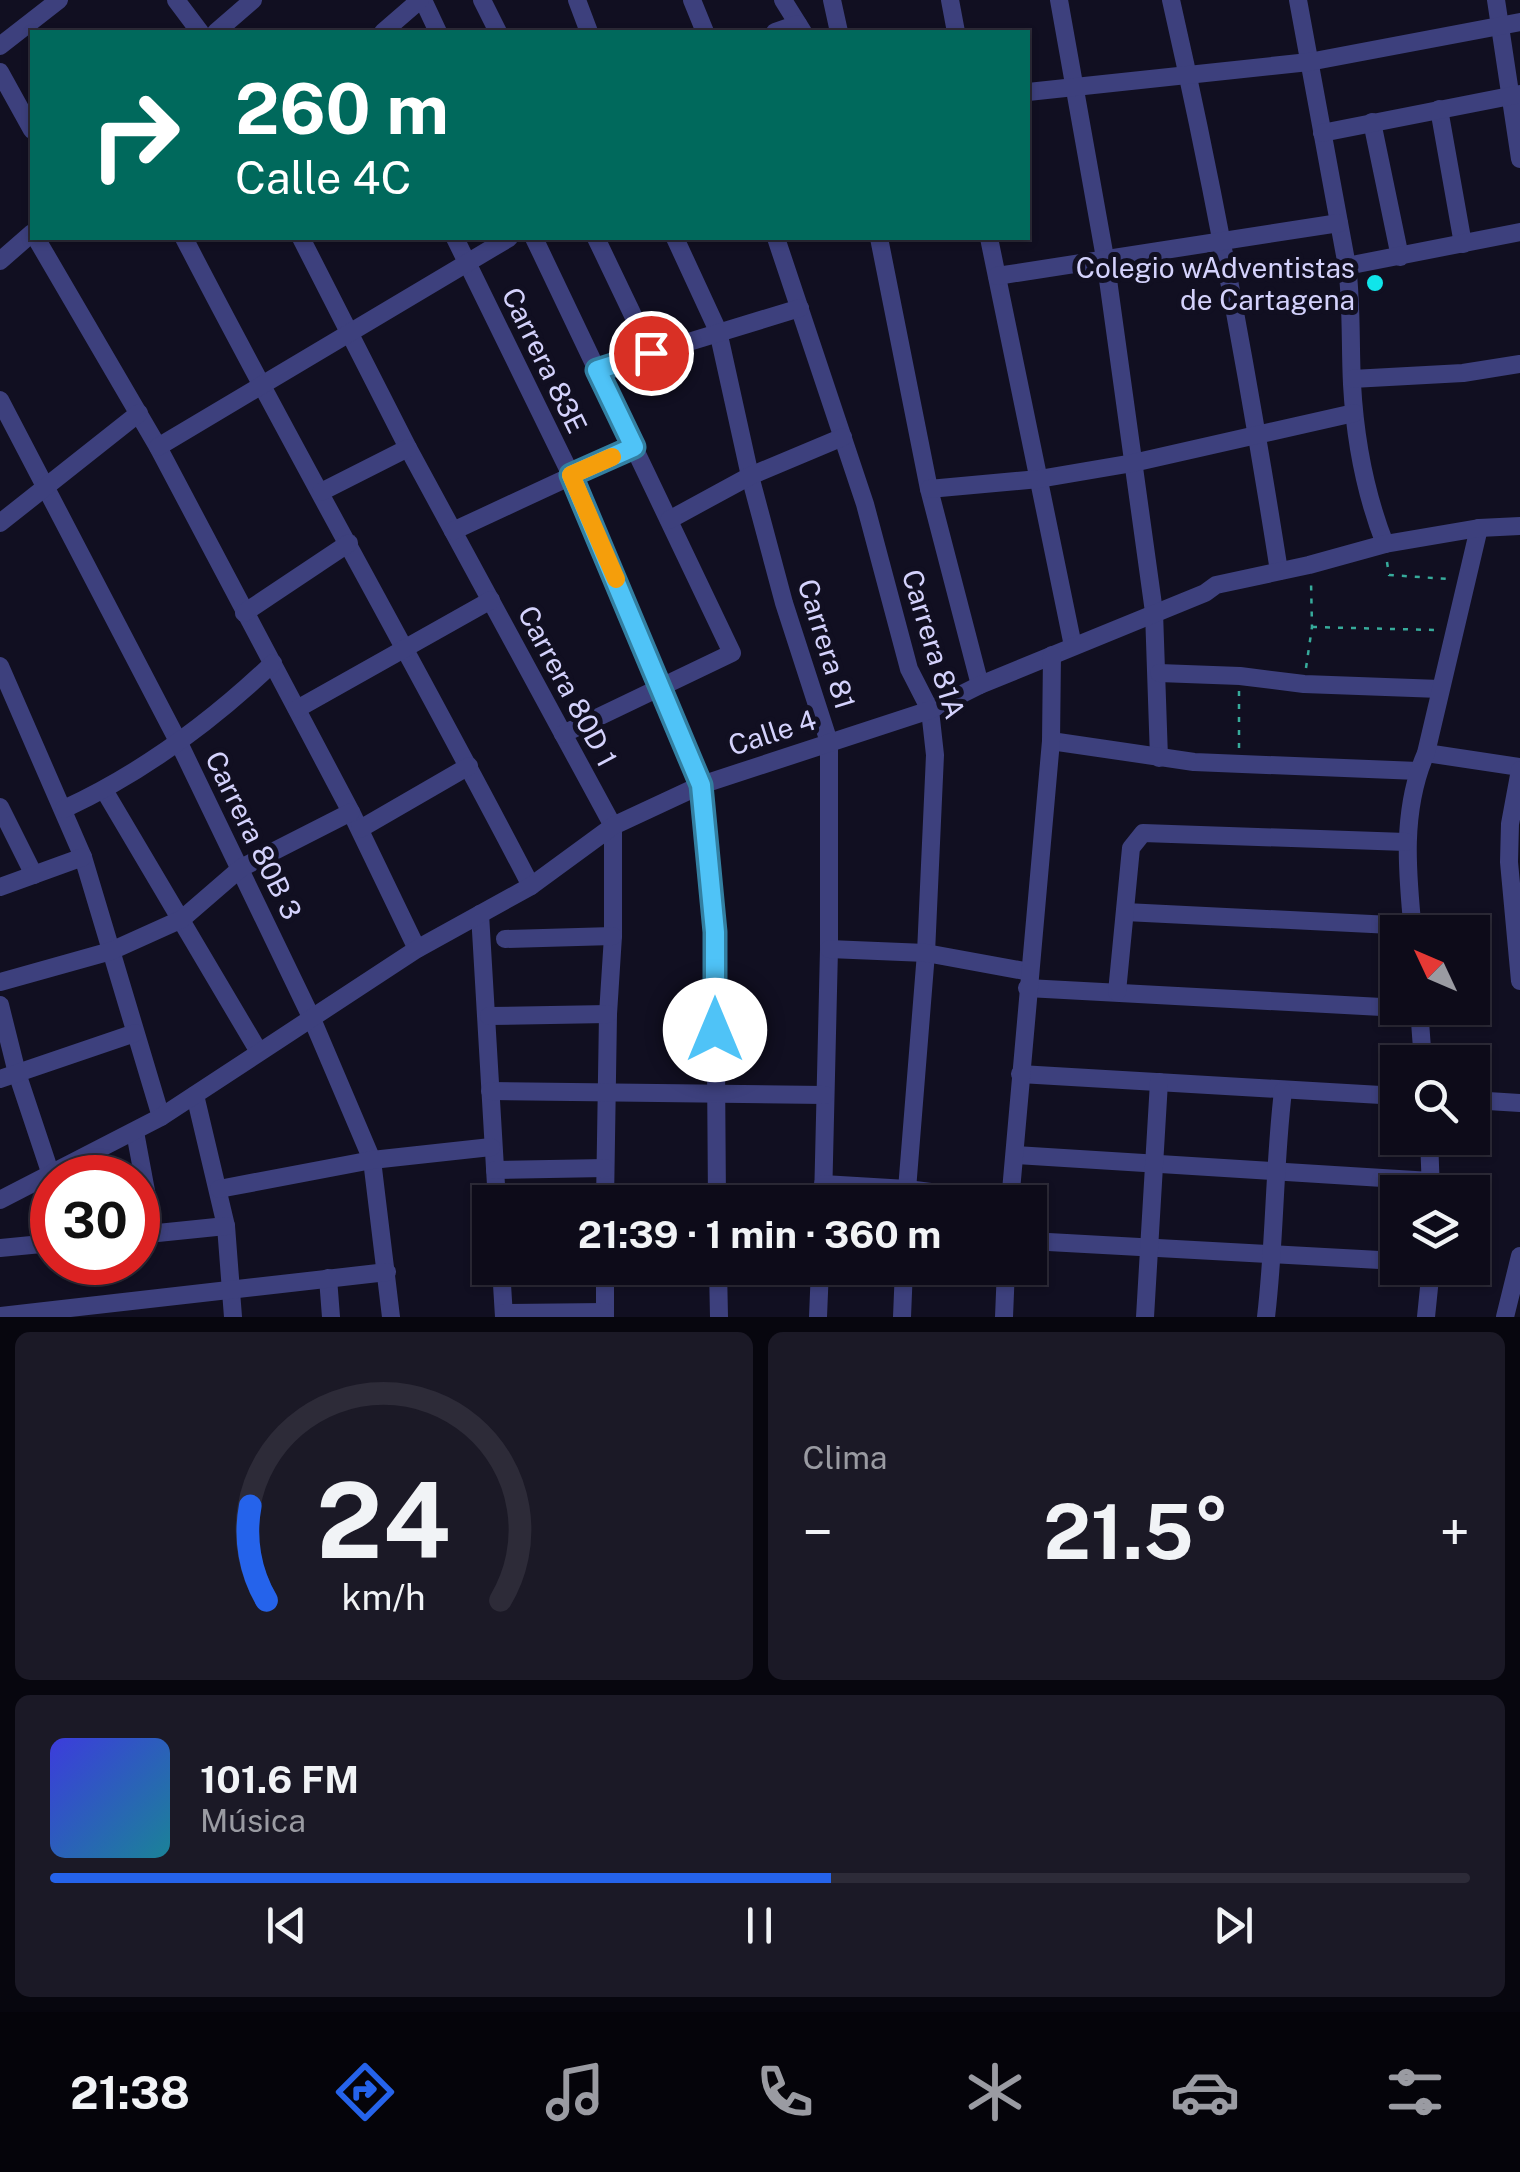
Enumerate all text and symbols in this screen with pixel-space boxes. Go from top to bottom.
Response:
text: 260 m [235,67,449,150]
icon: right [70,70,200,200]
text: Calle 4C [235,151,411,204]
place label: Colegio wAdventistas de Cartagena [1076,251,1355,316]
marker: Colegio wAdventistas de Cartagena [1364,272,1386,294]
street label: Carrera 83E [496,282,594,438]
pin [609,311,694,396]
icon: arrive [624,326,679,381]
street label: Carrera 81A [896,565,972,723]
street label: Carrera 81 [792,575,862,713]
street label: Carrera 80D 1 [512,600,624,772]
street label: Calle 4 [724,702,820,762]
street label: Carrera 80B 3 [199,745,309,925]
north arrow [1380,915,1490,1025]
map controls [1380,915,1490,1285]
position arrow [663,978,767,1082]
button: search [1380,1045,1490,1155]
speed limit sign: 30 [30,1155,160,1285]
button: layers [1380,1175,1490,1285]
text: 21:39 · 1 min · 360 m [578,1212,941,1257]
text: Clima [803,1439,888,1476]
text: 24 [317,1459,451,1581]
text: 21.5° [1043,1488,1229,1576]
text: − [803,1500,833,1564]
text: + [1440,1500,1470,1564]
text: km/h [342,1576,426,1618]
text: 101.6 FM [200,1757,359,1802]
text: Música [200,1802,306,1839]
icon: previous [259,1898,314,1953]
icon: pause [732,1898,787,1953]
icon: next [1206,1898,1261,1953]
icon: directions [330,2057,400,2127]
icon: music [540,2057,610,2127]
icon: phone [750,2057,820,2127]
icon: climate [960,2057,1030,2127]
icon: car [1170,2057,1240,2127]
icon: filters [1380,2057,1450,2127]
text: 21:38 [70,2066,190,2119]

